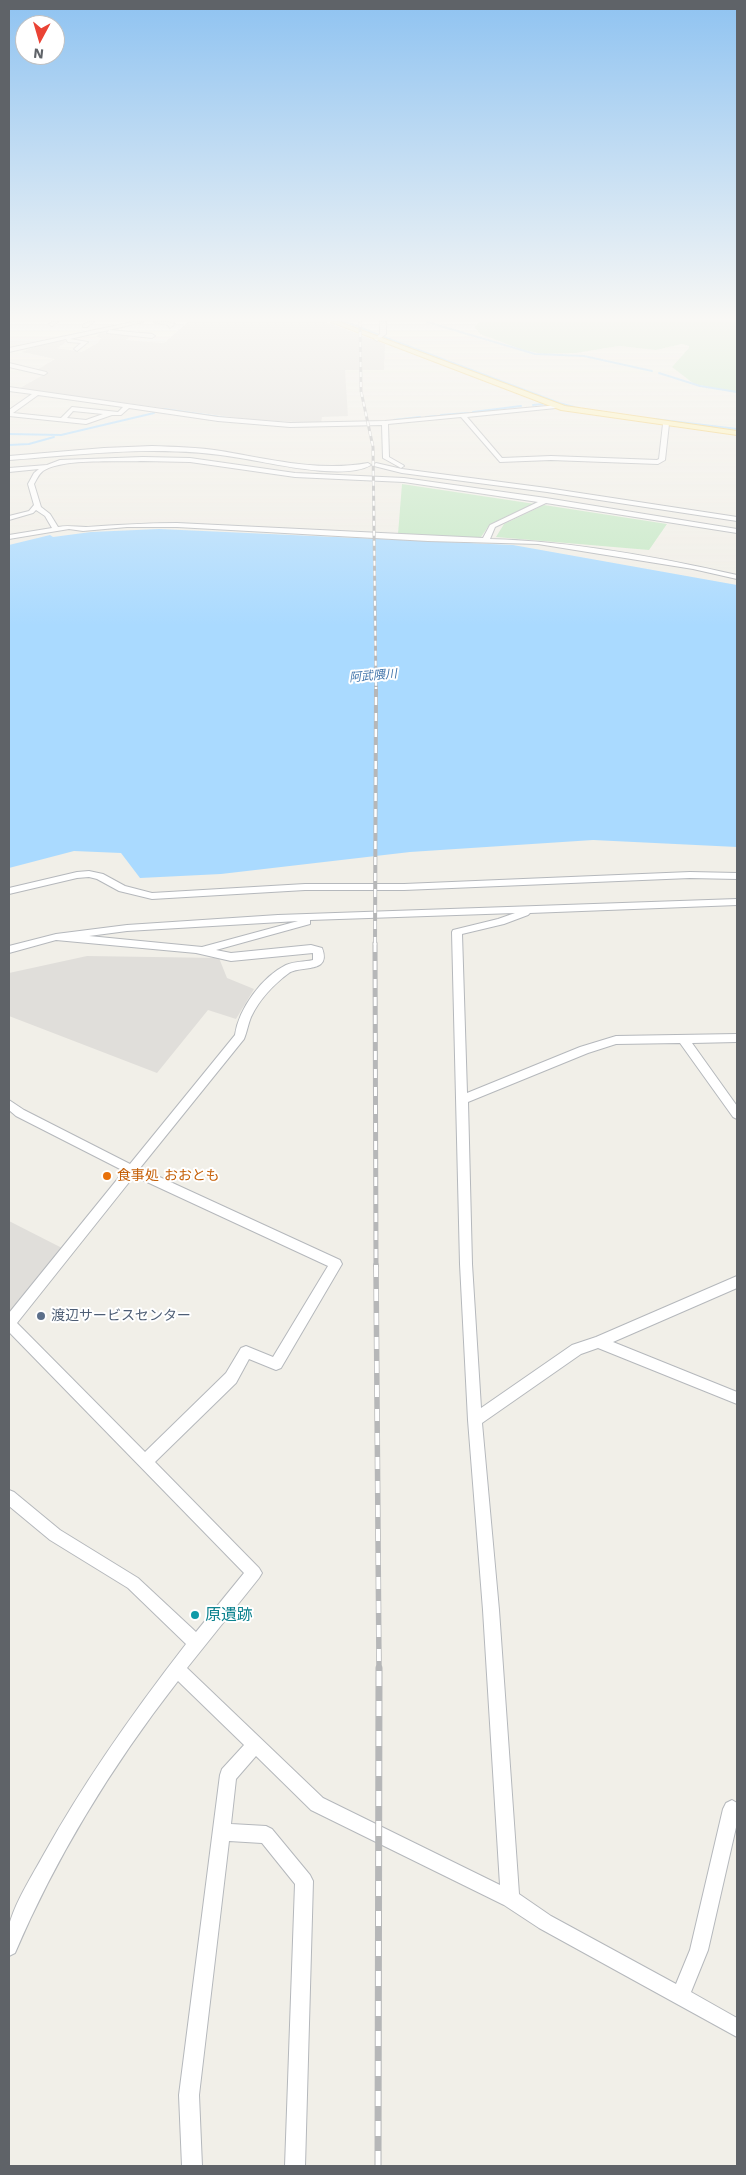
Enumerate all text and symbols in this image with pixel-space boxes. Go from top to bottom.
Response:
north arrow [15,15,65,65]
text: N [33,45,45,62]
water label: 阿武隈川 [348,667,398,685]
place label: 食事処 おおとも [117,1168,220,1184]
marker: 食事処 おおとも [101,1170,113,1182]
place label: 渡辺サービスセンター [51,1308,191,1324]
marker: 渡辺サービスセンター [35,1310,47,1322]
place label: 原遺跡 [205,1605,253,1625]
marker: 原遺跡 [189,1609,201,1621]

